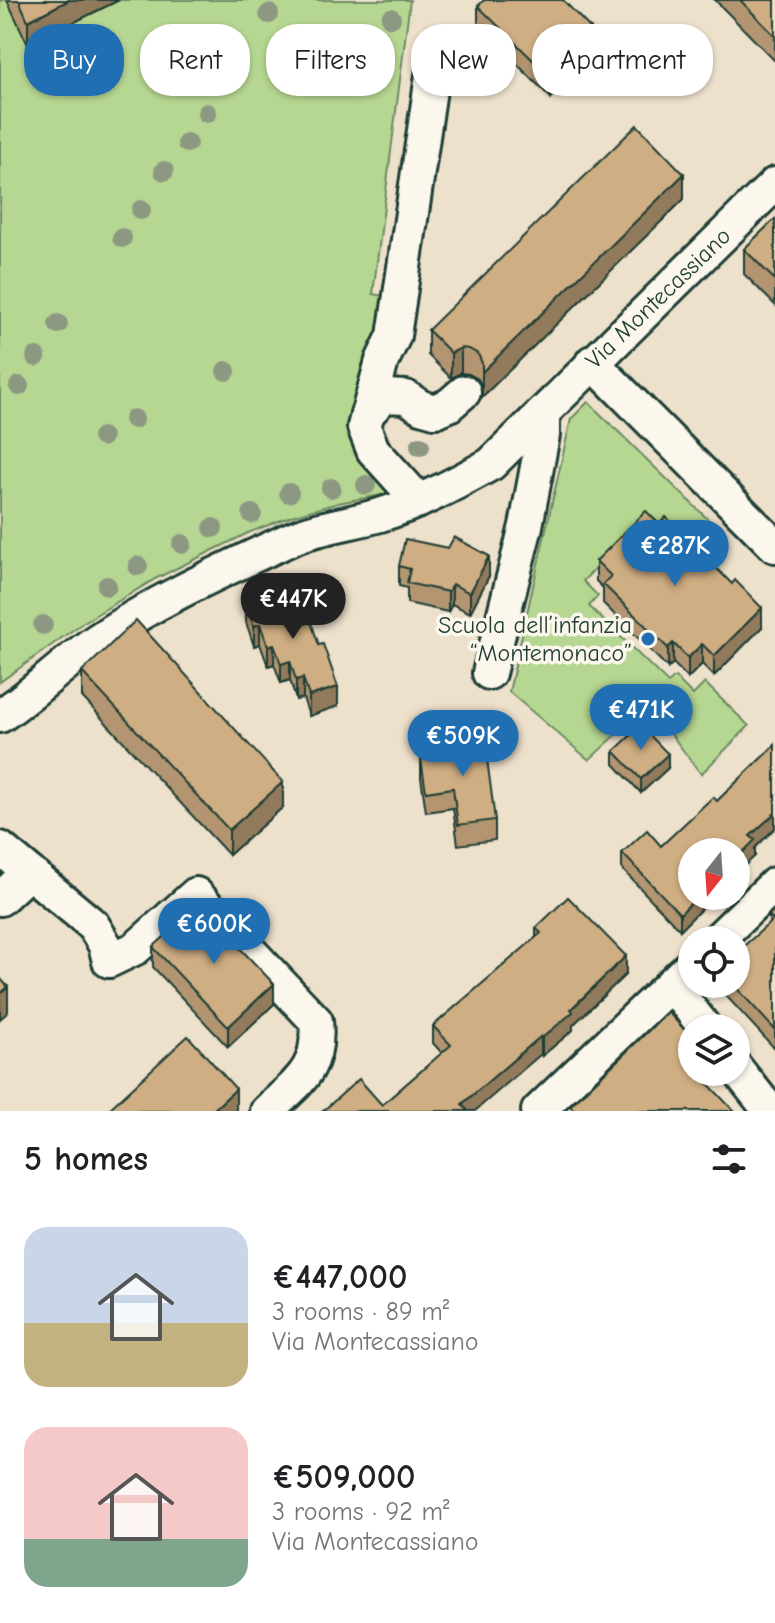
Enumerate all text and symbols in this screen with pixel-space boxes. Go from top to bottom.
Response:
chip: Buy [24,24,124,96]
chip: Rent [140,24,250,96]
chip: Filters [266,24,395,96]
chip: New [411,24,516,96]
chip: Apartment [532,24,713,96]
street label: Via Montecassiano [580,222,736,374]
pin: €287K [619,520,731,588]
text: €287K [640,531,710,561]
pin: €447K [237,573,349,641]
text: €447K [259,584,327,614]
place label: Scuola dell’infanzia “Montemonaco” [438,611,632,667]
marker: Scuola dell’infanzia “Montemonaco” [639,630,657,648]
pin: €471K [585,684,697,752]
text: €471K [608,695,674,725]
pin: €509K [407,710,519,778]
text: €509K [426,721,500,751]
north arrow [678,838,750,910]
map controls [678,838,750,1086]
pin: €600K [158,898,270,966]
text: €600K [176,909,252,939]
button: locate [678,926,750,998]
button: layers [678,1014,750,1086]
icon: filters [707,1137,751,1181]
text: 5 homes [24,1139,148,1179]
text: €447,000 [272,1257,407,1297]
icon: home [88,1259,184,1355]
text: 3 rooms · 89 m² [272,1297,449,1327]
text: Via Montecassiano [272,1327,479,1357]
text: €509,000 [272,1457,416,1497]
icon: home [88,1459,184,1555]
text: 3 rooms · 92 m² [272,1497,450,1527]
text: Via Montecassiano [272,1527,479,1557]

